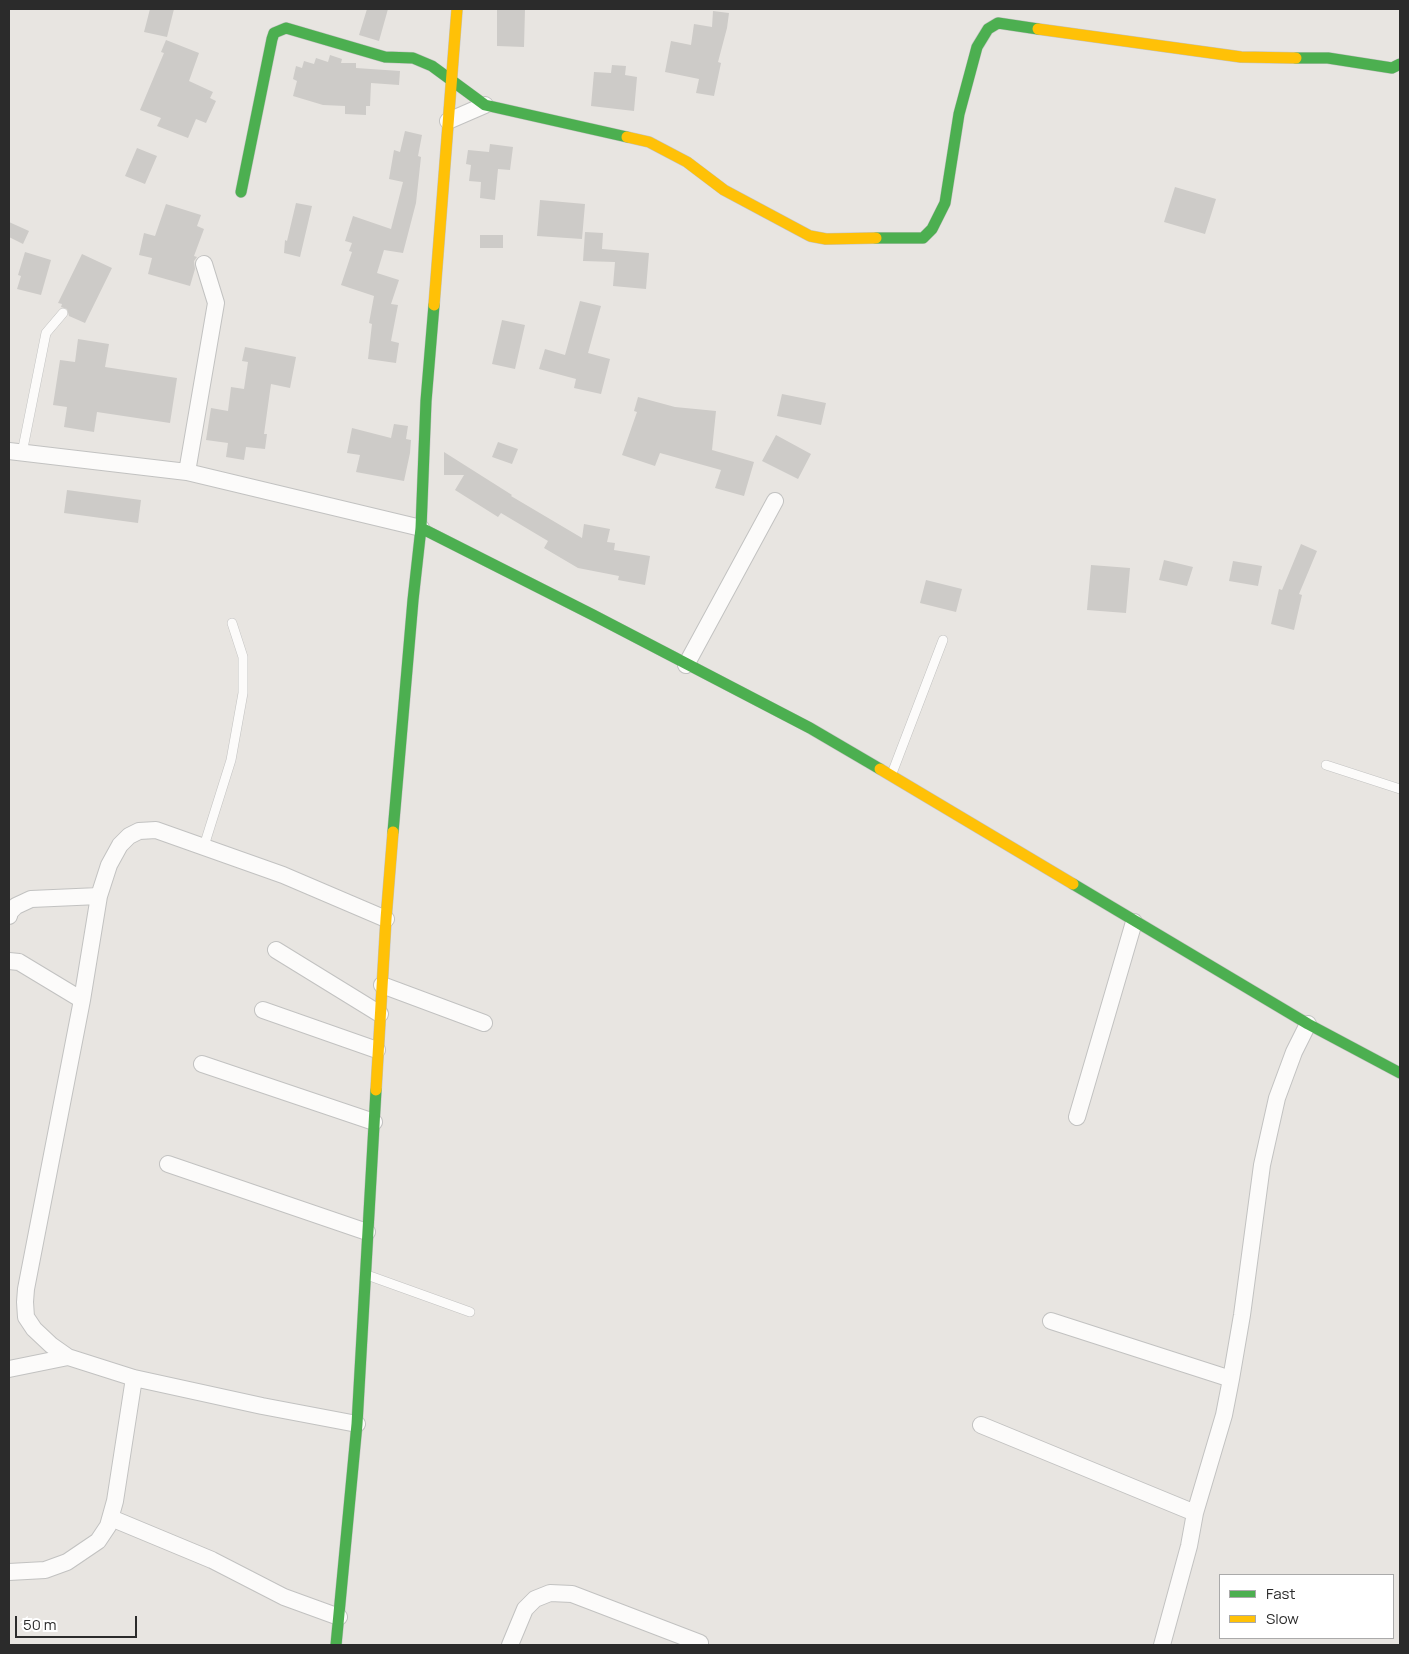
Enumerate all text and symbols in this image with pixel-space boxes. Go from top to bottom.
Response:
legend [1219,1574,1394,1639]
text: Fast [1266,1583,1295,1604]
scale bar [18,1606,140,1638]
text: Slow [1266,1608,1299,1629]
text: 50 m [23,1614,57,1635]

